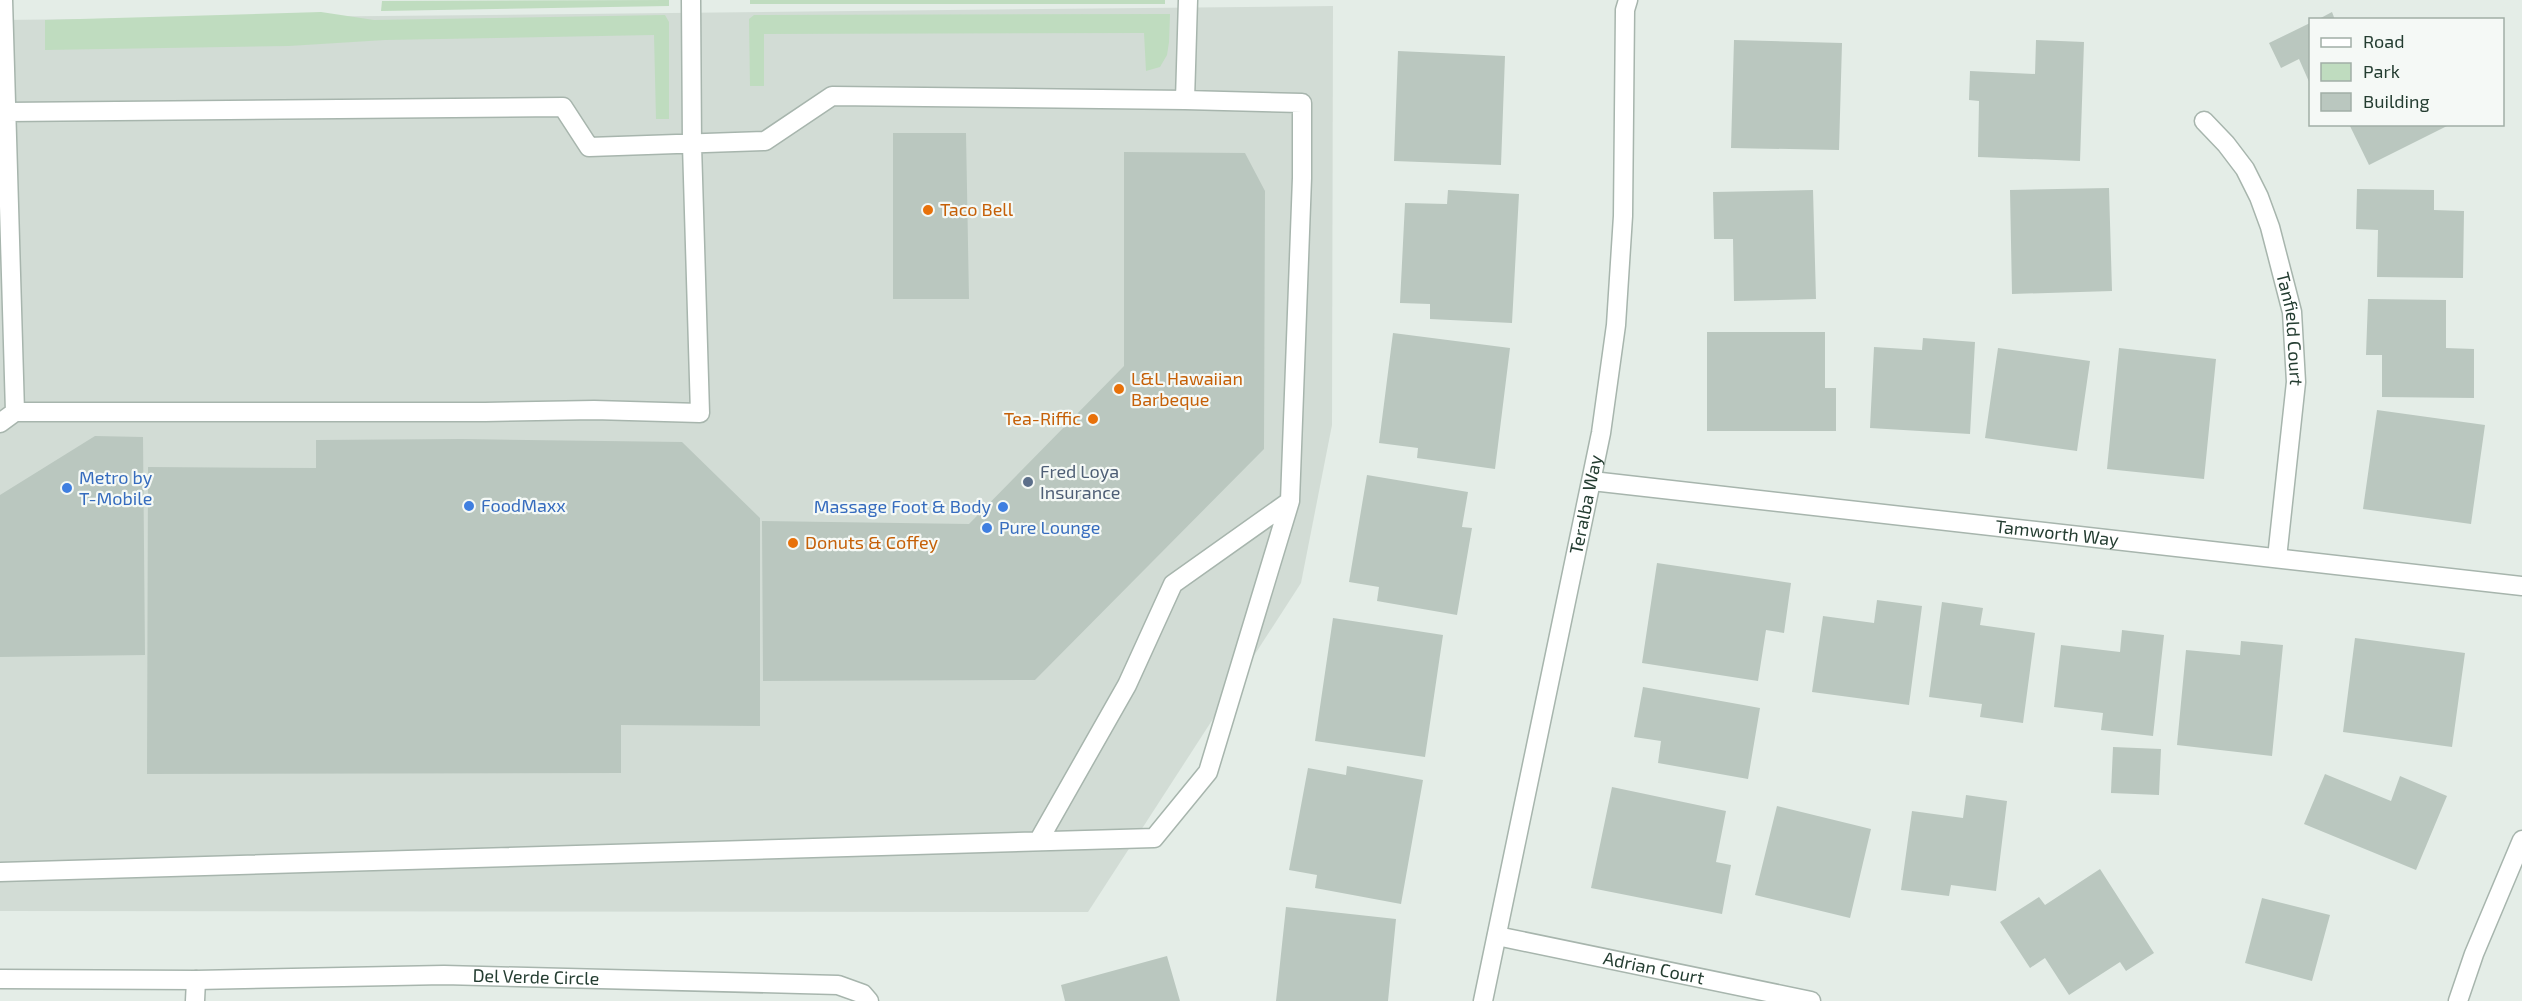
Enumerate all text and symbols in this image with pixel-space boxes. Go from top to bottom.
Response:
legend [2309,18,2504,126]
text: Road [2363,30,2404,52]
text: Park [2363,60,2400,82]
text: Building [2363,90,2430,112]
place label: Taco Bell [940,198,1014,220]
marker: Taco Bell [921,203,935,217]
street label: Tanfield Court [2272,270,2308,387]
place label: L&L Hawaiian Barbeque [1131,367,1243,410]
marker: L&L Hawaiian Barbeque [1112,382,1126,396]
place label: Tea-Riffic [1004,407,1081,429]
marker: Tea-Riffic [1086,412,1100,426]
street label: Teralba Way [1564,452,1606,556]
place label: Fred Loya Insurance [1040,460,1120,503]
place label: Metro by T-Mobile [79,466,153,509]
marker: Fred Loya Insurance [1021,475,1035,489]
marker: Metro by T-Mobile [60,481,74,495]
place label: FoodMaxx [481,494,566,516]
place label: Massage Foot & Body [814,495,991,517]
marker: FoodMaxx [462,499,476,513]
marker: Massage Foot & Body [996,500,1010,514]
street label: Tamworth Way [1994,515,2121,550]
place label: Pure Lounge [999,516,1100,538]
marker: Pure Lounge [980,521,994,535]
place label: Donuts & Coffey [805,531,939,553]
marker: Donuts & Coffey [786,536,800,550]
street label: Adrian Court [1601,946,1706,989]
street label: Del Verde Circle [472,964,600,989]

